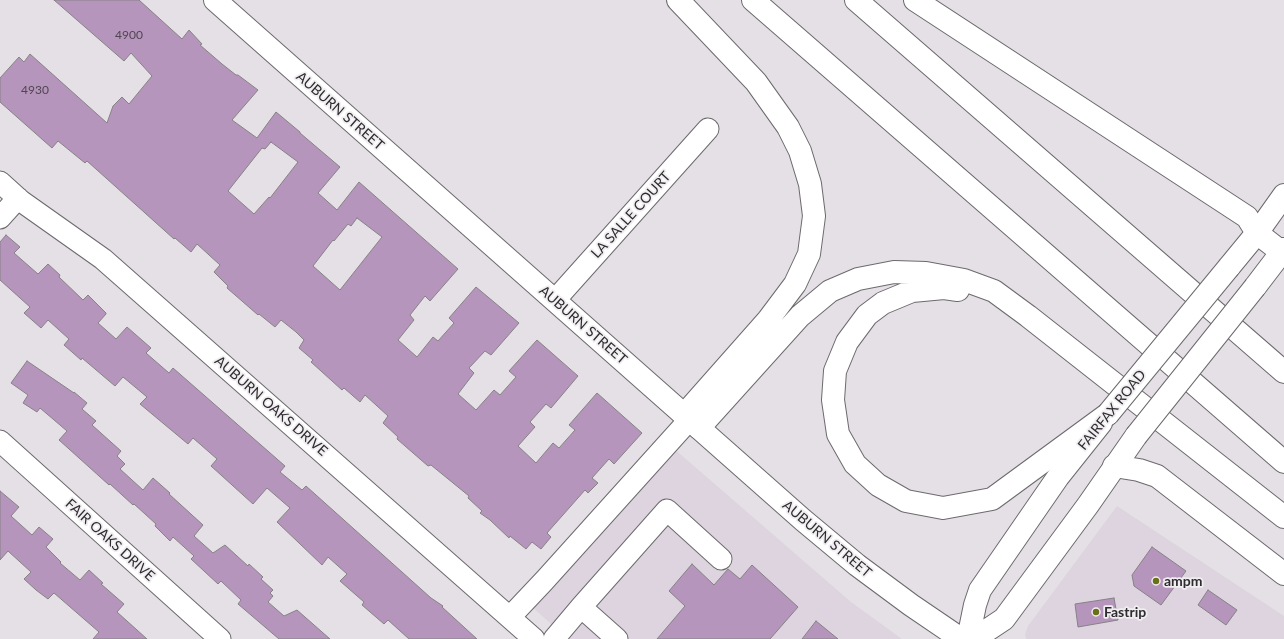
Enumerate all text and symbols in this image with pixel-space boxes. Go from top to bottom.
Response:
house number: 4900 [115,28,143,42]
street label: AUBURN STREET [293,68,387,154]
house number: 4930 [21,83,49,97]
street label: LA SALLE COURT [588,168,674,262]
street label: AUBURN STREET [536,282,630,368]
street label: AUBURN OAKS DRIVE [211,353,331,459]
street label: FAIRFAX ROAD [1075,367,1149,453]
street label: FAIR OAKS DRIVE [62,495,158,585]
street label: AUBURN STREET [779,497,875,581]
place label: ampm [1164,573,1203,589]
marker: ampm [1151,576,1161,586]
place label: Fastrip [1104,604,1146,620]
marker: Fastrip [1091,607,1101,617]

